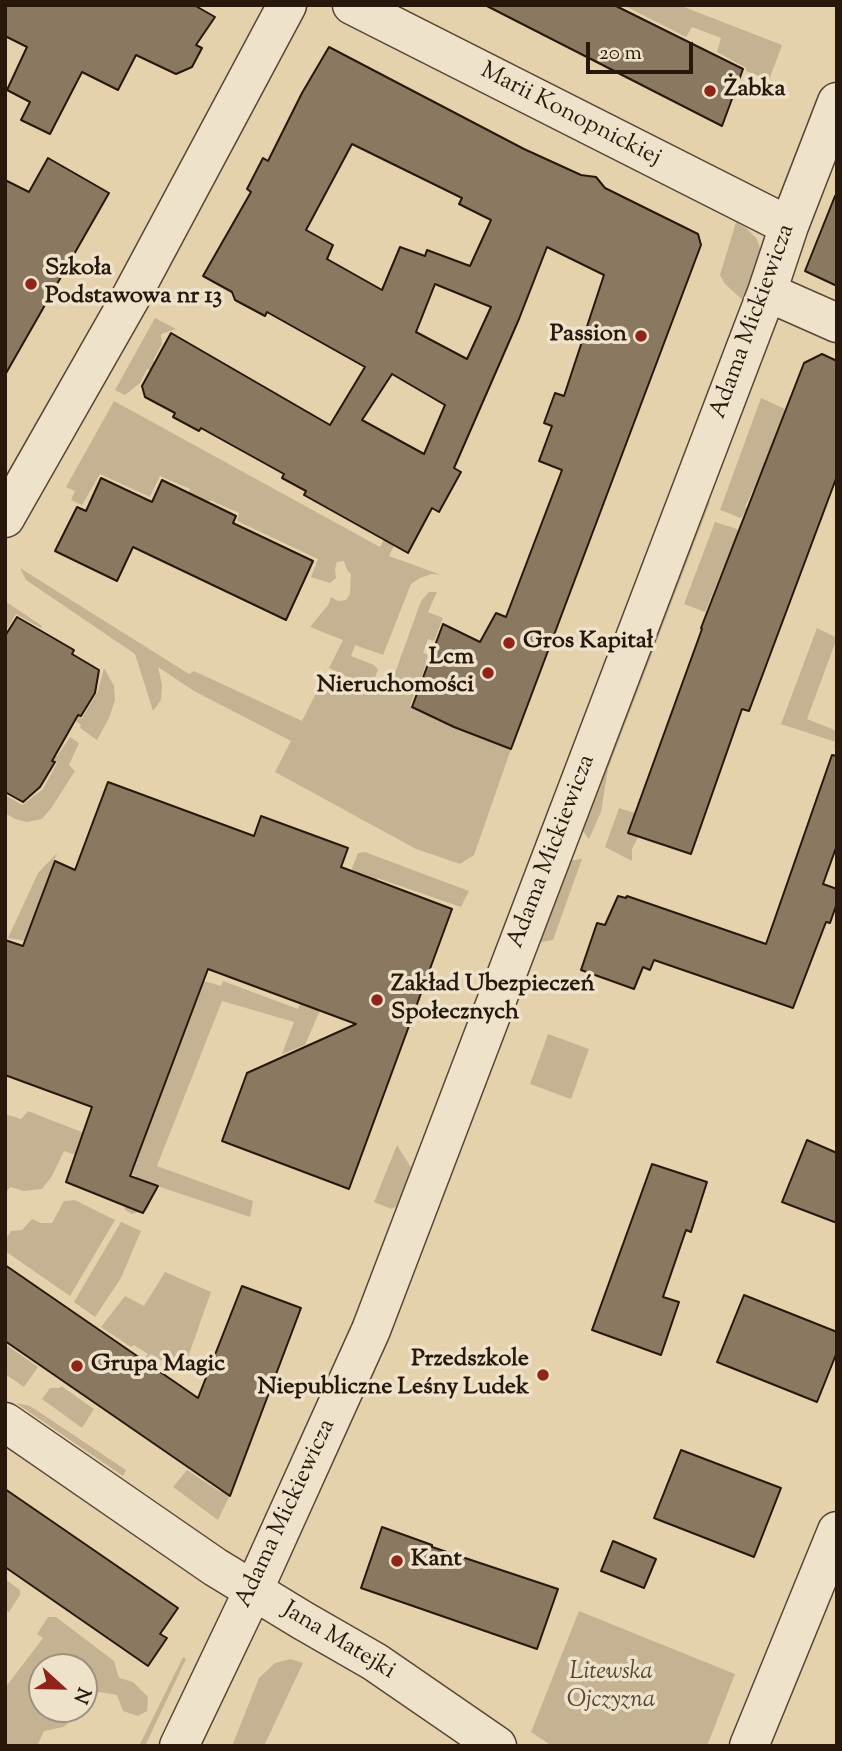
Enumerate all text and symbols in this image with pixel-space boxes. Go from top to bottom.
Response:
scale bar [590,28,697,72]
text: 20 m [599,39,642,69]
street label: Marii Konopnickiej [475,58,665,174]
place label: Żabka [724,77,785,105]
marker: Żabka [702,83,718,99]
street label: Adama Mickiewicza [705,221,803,423]
place label: Szkoła Podstawowa nr 13 [45,256,222,312]
marker: Szkoła Podstawowa nr 13 [23,276,39,292]
place label: Passion [550,322,627,350]
marker: Passion [633,328,649,344]
place label: Gros Kapitał [523,629,653,657]
marker: Gros Kapitał [501,635,517,651]
place label: Lcm Nieruchomości [317,645,474,701]
marker: Lcm Nieruchomości [480,665,496,681]
street label: Adama Mickiewicza [503,751,603,953]
place label: Zakład Ubezpieczeń Społecznych [391,972,595,1028]
marker: Zakład Ubezpieczeń Społecznych [369,992,385,1008]
place label: Przedszkole Niepubliczne Leśny Ludek [257,1347,529,1403]
place label: Grupa Magic [91,1352,225,1380]
marker: Grupa Magic [69,1358,85,1374]
marker: Przedszkole Niepubliczne Leśny Ludek [535,1367,551,1383]
street label: Adama Mickiewicza [231,1415,343,1613]
place label: Kant [411,1547,462,1575]
marker: Kant [389,1553,405,1569]
street label: Jana Matejki [276,1597,400,1687]
north arrow [28,1653,98,1723]
park label: Litewska Ojczyzna [567,1660,655,1716]
text: N [66,1683,96,1707]

